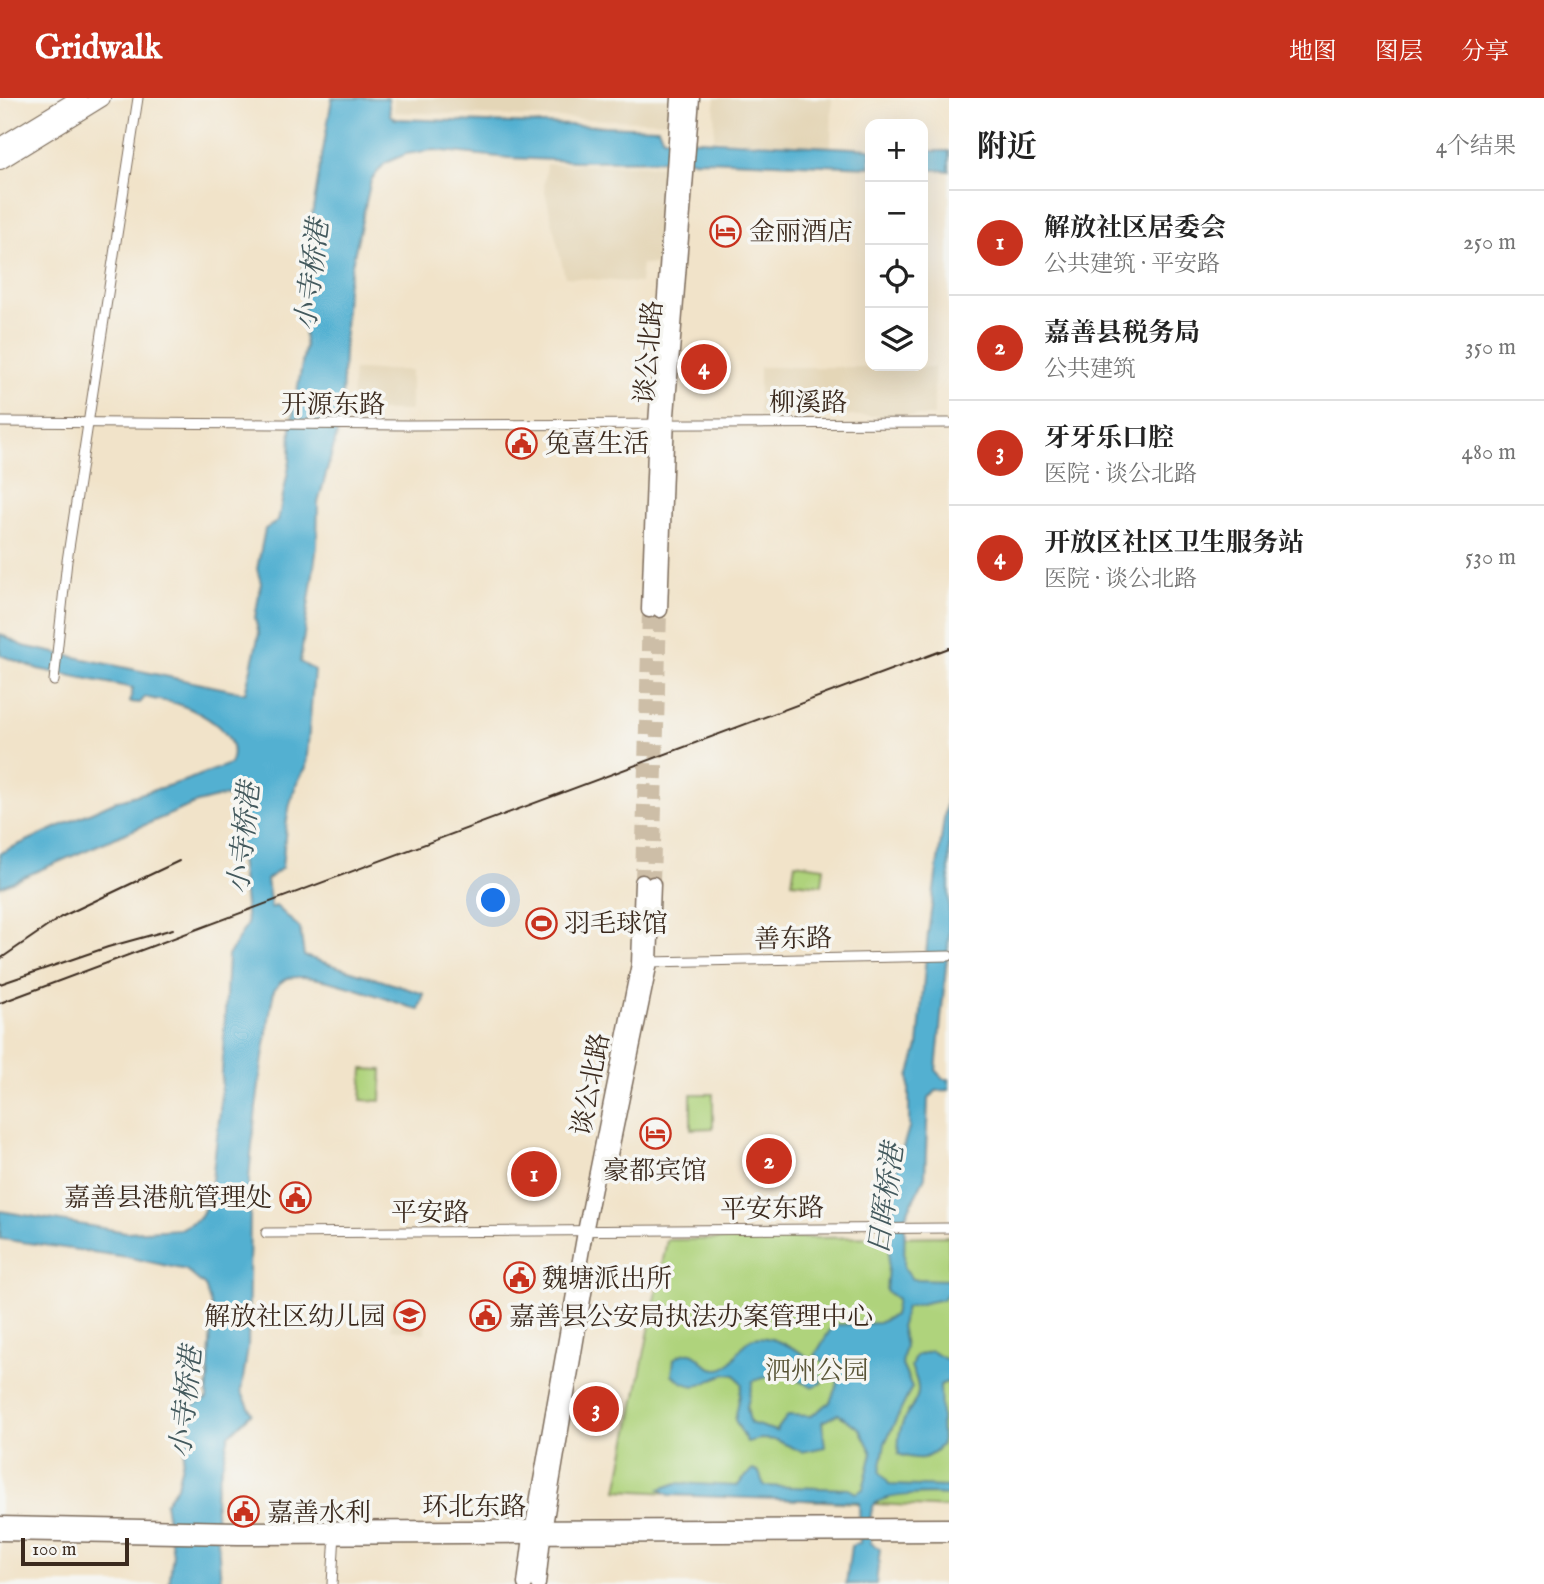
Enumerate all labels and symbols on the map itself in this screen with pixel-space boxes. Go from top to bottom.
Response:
water label: 小寺桥港 [289,214,338,333]
hotel icon: 金丽酒店 [709,214,743,248]
place label: 金丽酒店 [749,216,853,249]
street label: 谈公北路 [629,299,670,405]
pin: 4 [681,341,727,393]
street label: 柳溪路 [769,387,847,420]
street label: 开源东路 [281,389,385,422]
public building icon: 兔喜生活 [505,426,539,460]
place label: 兔喜生活 [545,428,649,461]
water label: 小寺桥港 [222,777,269,896]
your location [476,883,510,917]
sports icon: 羽毛球馆 [524,906,558,940]
place label: 羽毛球馆 [564,908,668,941]
street label: 善东路 [754,922,832,957]
street label: 谈公北路 [565,1030,618,1138]
hotel icon: 豪都宾馆 [638,1117,672,1151]
pin: 2 [746,1135,792,1187]
water label: 日晖桥港 [862,1138,913,1257]
pin: 1 [511,1148,557,1200]
place label: 豪都宾馆 [603,1155,707,1188]
public building icon: 嘉善县港航管理处 [278,1180,312,1214]
place label: 嘉善县港航管理处 [64,1182,272,1215]
street label: 平安东路 [720,1192,824,1227]
street label: 平安路 [391,1197,469,1230]
public building icon: 魏塘派出所 [502,1261,536,1295]
place label: 魏塘派出所 [542,1263,672,1296]
school or university icon: 解放社区幼儿园 [392,1299,426,1333]
public building icon: 嘉善县公安局执法办案管理中心 [469,1299,503,1333]
place label: 解放社区幼儿园 [204,1301,386,1334]
place label: 嘉善县公安局执法办案管理中心 [509,1301,873,1334]
water label: 小寺桥港 [164,1341,211,1460]
park label: 泗州公园 [765,1355,869,1388]
pin: 3 [573,1383,619,1435]
street label: 环北东路 [422,1491,526,1524]
public building icon: 嘉善水利 [227,1495,261,1529]
place label: 嘉善水利 [267,1497,371,1530]
scale bar [21,1535,130,1567]

